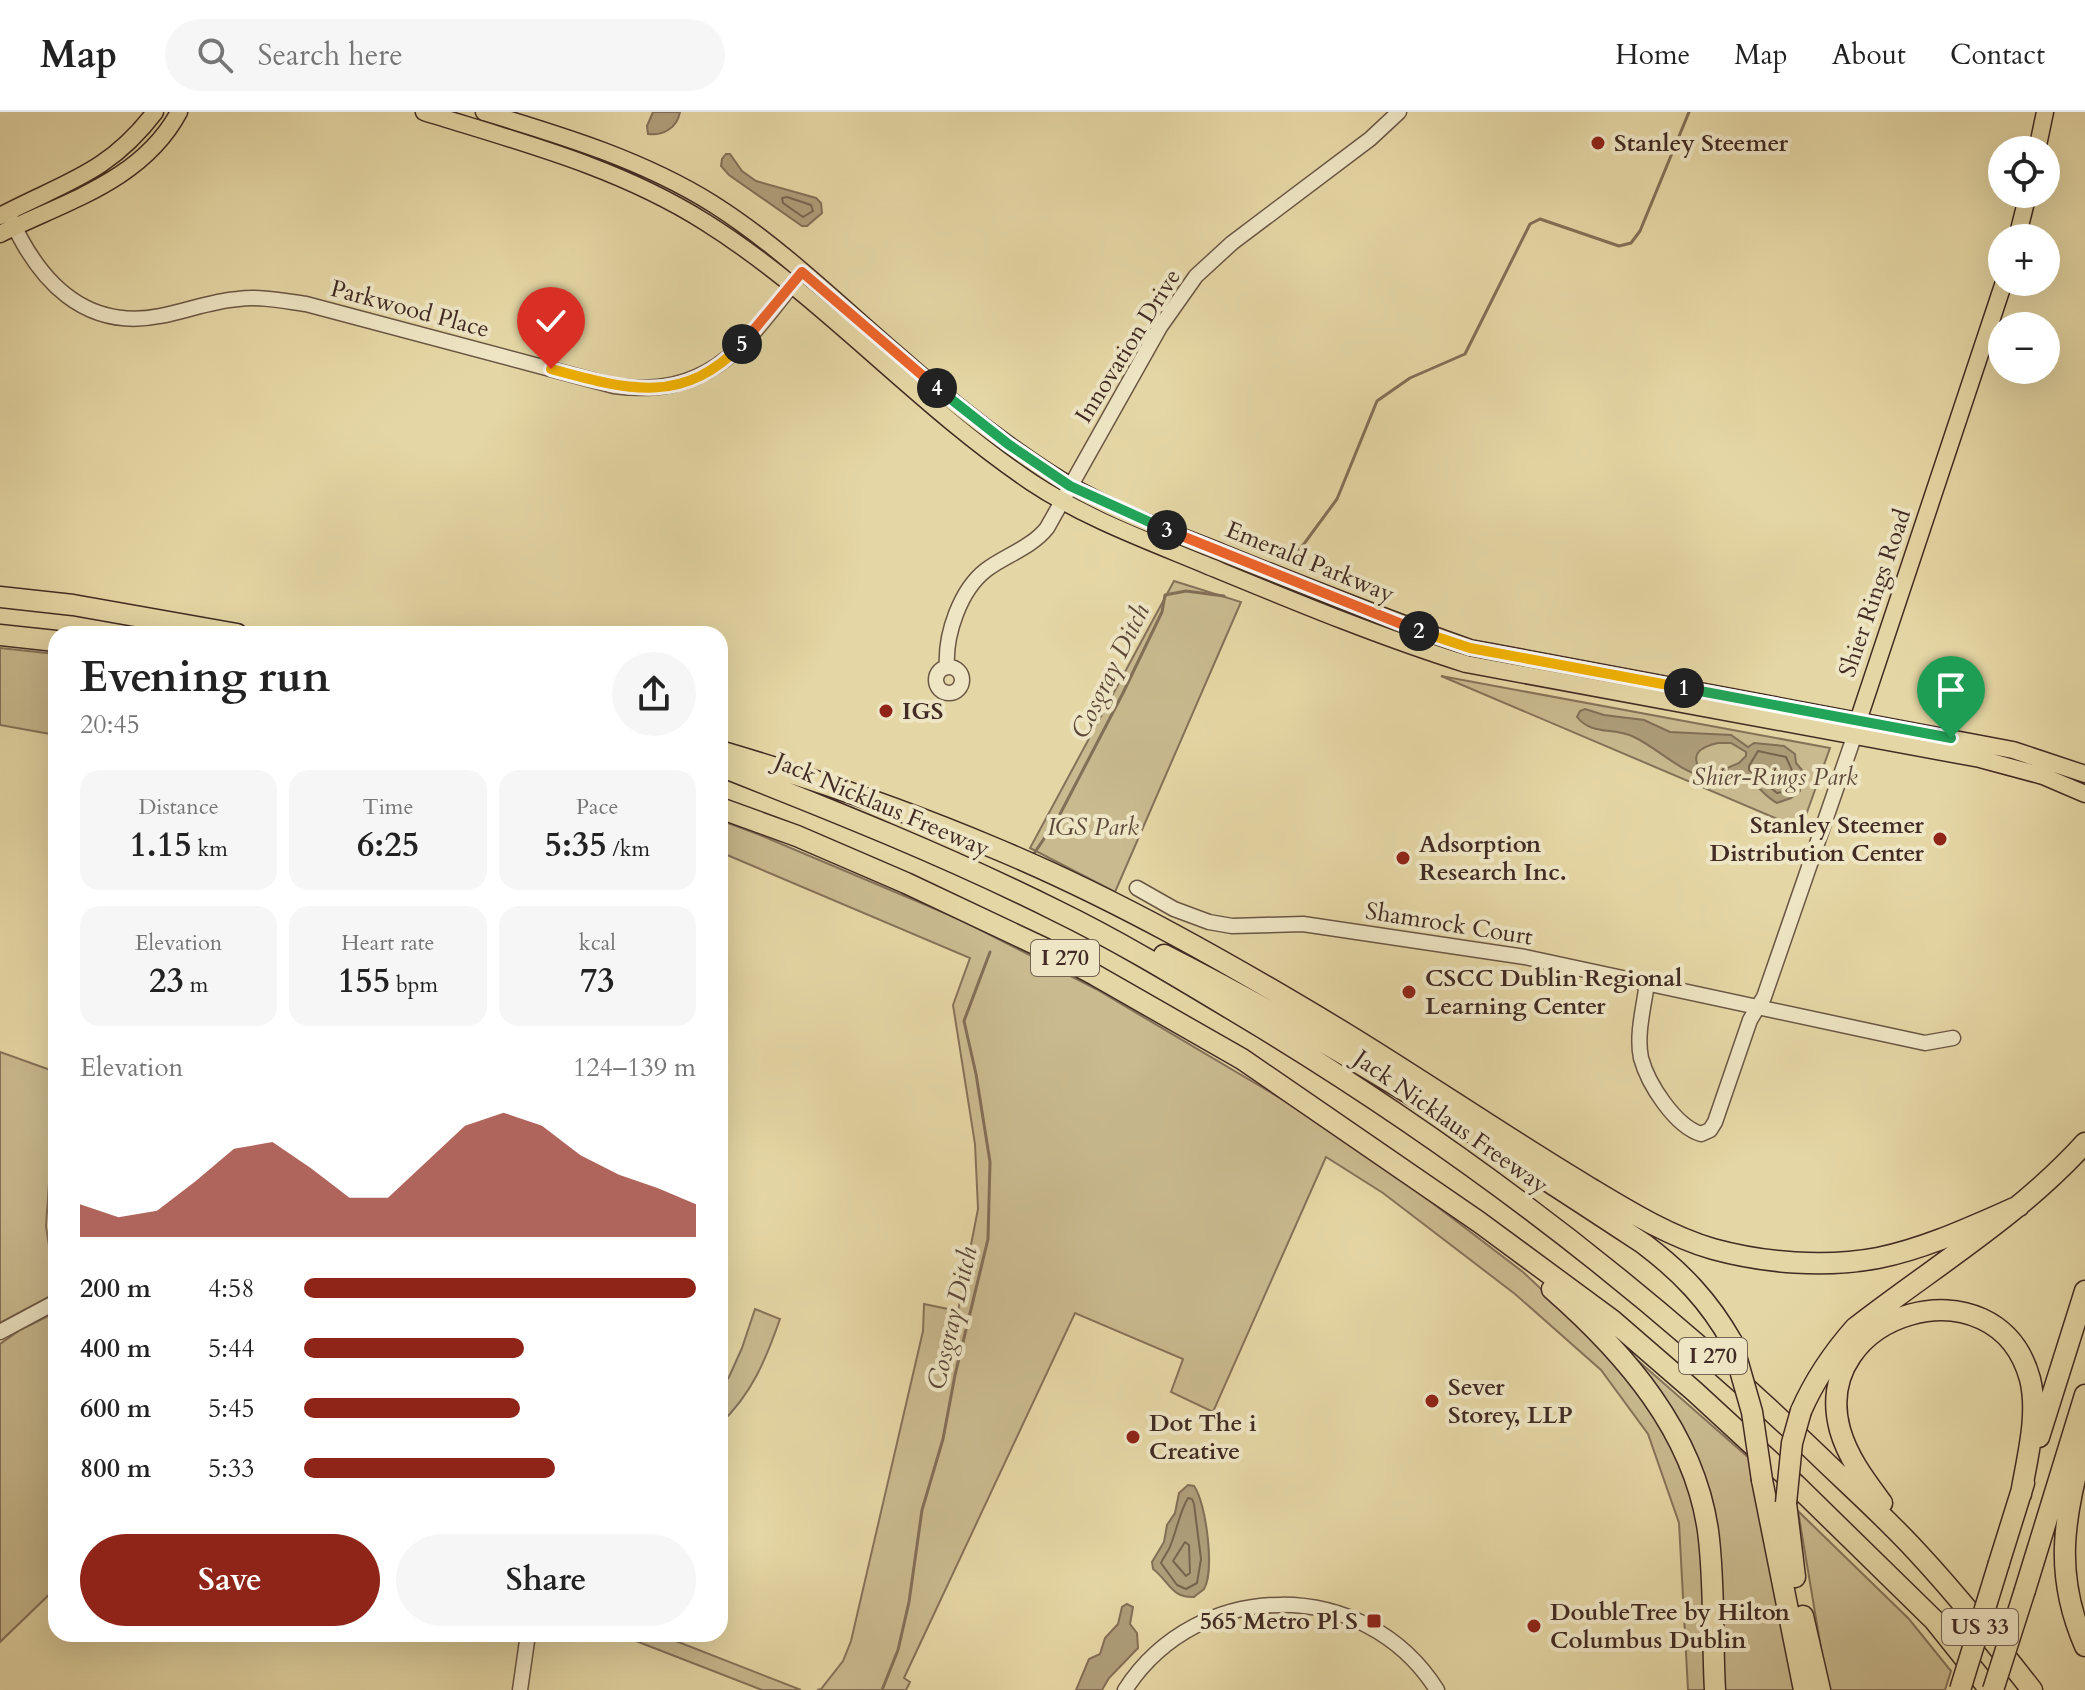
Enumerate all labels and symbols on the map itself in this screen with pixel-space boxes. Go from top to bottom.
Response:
place label: Stanley Steemer [1614,127,1788,160]
marker: Stanley Steemer [1589,134,1607,152]
street label: Innovation Drive [1067,262,1189,430]
street label: Parkwood Place [327,272,493,346]
pin [517,287,585,369]
pin: 5 [722,324,762,364]
pin: 4 [917,368,957,408]
street label: Shier Rings Road [1831,504,1919,681]
pin: 3 [1147,510,1187,550]
street label: Emerald Parkway [1221,513,1399,611]
water label: Cosgray Ditch [1062,597,1158,744]
pin: 2 [1399,611,1439,651]
pin [1917,656,1985,738]
pin: 1 [1664,668,1704,708]
place label: IGS [902,695,944,728]
marker: IGS [877,702,895,720]
street label: Jack Nicklaus Freeway [767,744,995,865]
park label: Shier-Rings Park [1692,761,1858,794]
place label: Stanley Steemer Distribution Center [1710,809,1924,870]
park label: IGS Park [1047,811,1139,844]
place label: Adsorption Research Inc. [1419,828,1567,889]
marker: Stanley Steemer Distribution Center [1931,830,1949,848]
marker: Adsorption Research Inc. [1394,849,1412,867]
street label: Shamrock Court [1363,895,1535,954]
road number: I 270 [1031,940,1099,976]
place label: CSCC Dublin Regional Learning Center [1425,962,1682,1023]
marker: CSCC Dublin Regional Learning Center [1400,983,1418,1001]
street label: Jack Nicklaus Freeway [1345,1041,1555,1202]
water label: Cosgray Ditch [919,1242,986,1393]
road number: I 270 [1679,1338,1747,1374]
place label: Sever Storey, LLP [1448,1371,1573,1432]
marker: Sever Storey, LLP [1423,1392,1441,1410]
place label: Dot The i Creative [1149,1407,1257,1468]
marker: Dot The i Creative [1124,1428,1142,1446]
place label: DoubleTree by Hilton Columbus Dublin [1550,1596,1791,1657]
place label: 565 Metro Pl S [1200,1605,1358,1638]
road number: US 33 [1942,1609,2018,1645]
marker: 565 Metro Pl S [1365,1612,1383,1630]
marker: DoubleTree by Hilton Columbus Dublin [1525,1617,1543,1635]

